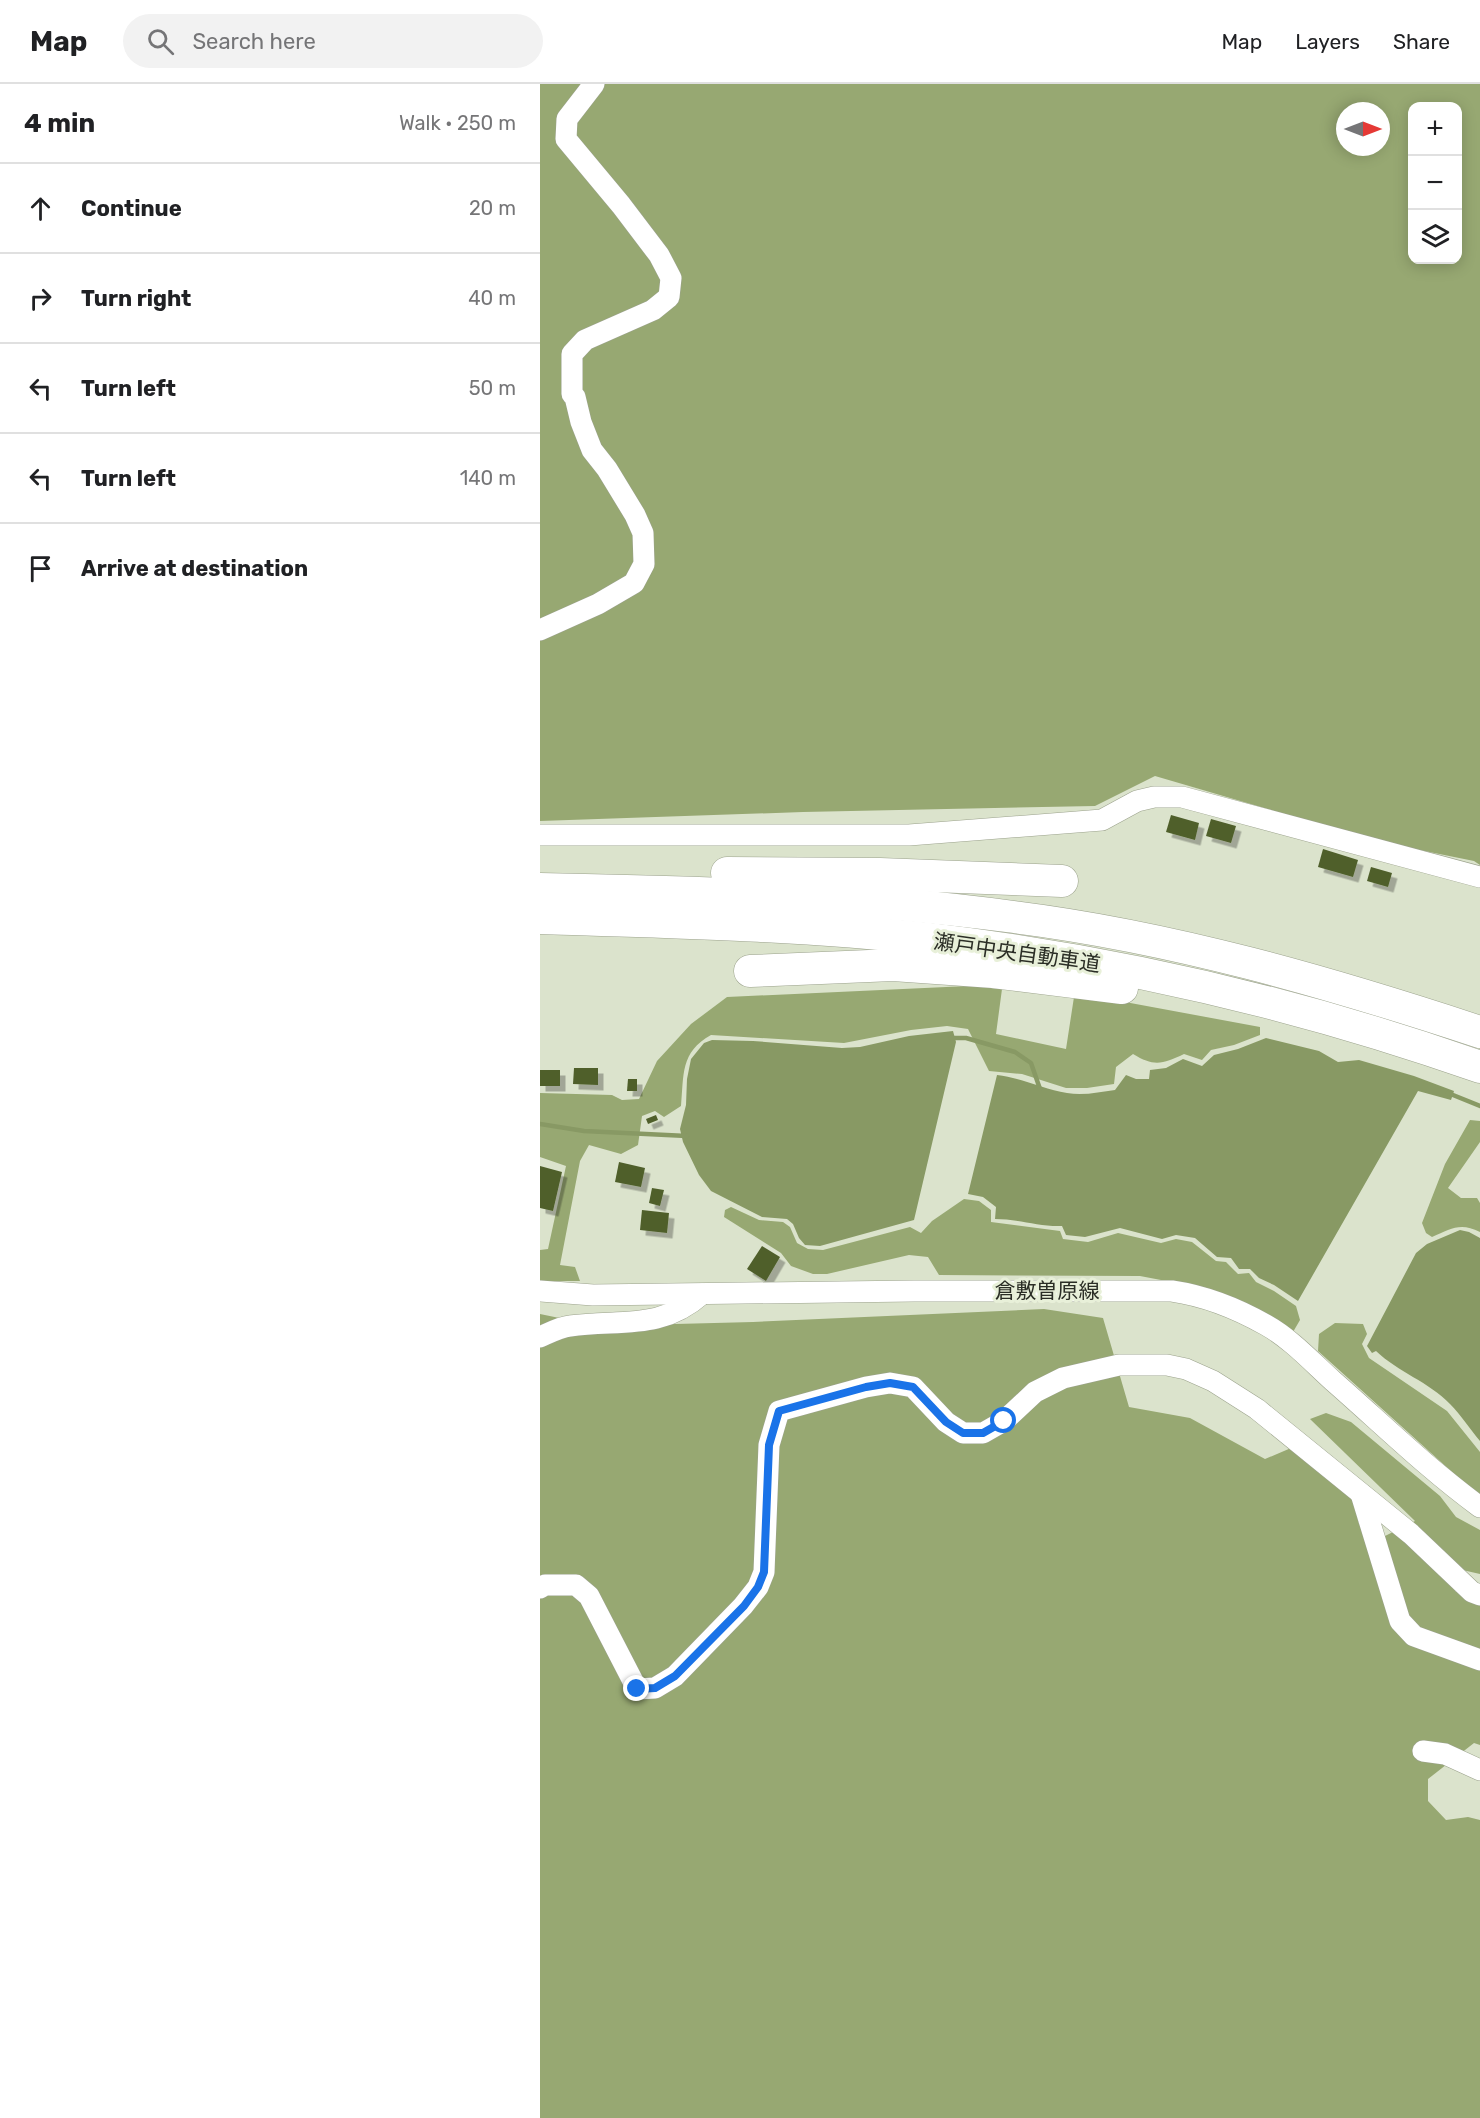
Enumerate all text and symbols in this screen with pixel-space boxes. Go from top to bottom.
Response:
search box [123,14,543,68]
text: Map [30,25,87,58]
icon: search [144,25,177,58]
text: Search here [192,28,316,55]
text: Map [1221,29,1262,54]
text: Layers [1295,29,1360,54]
text: Share [1393,29,1450,54]
north arrow [1336,102,1390,156]
map controls [1408,102,1462,264]
button: + [1408,102,1462,156]
text: 4 min [24,108,95,139]
text: Walk · 250 m [399,111,516,135]
button: − [1408,156,1462,210]
icon: ahead [24,192,57,225]
text: Continue [81,195,182,222]
text: 20 m [469,196,516,220]
button: layers [1408,210,1462,264]
icon: right [24,282,57,315]
text: Turn right [81,285,191,312]
text: 40 m [468,286,516,310]
icon: left [24,372,57,405]
text: Turn left [81,375,176,402]
text: 50 m [469,376,516,400]
icon: left [24,462,57,495]
text: Turn left [81,465,176,492]
text: 140 m [460,466,516,490]
icon: arrive [24,552,57,585]
text: Arrive at destination [81,555,308,582]
street label: 瀬戸中央自動車道 [932,928,1102,977]
street label: 倉敷曽原線 [995,1278,1100,1303]
route start [990,1407,1016,1433]
route end [623,1675,649,1701]

